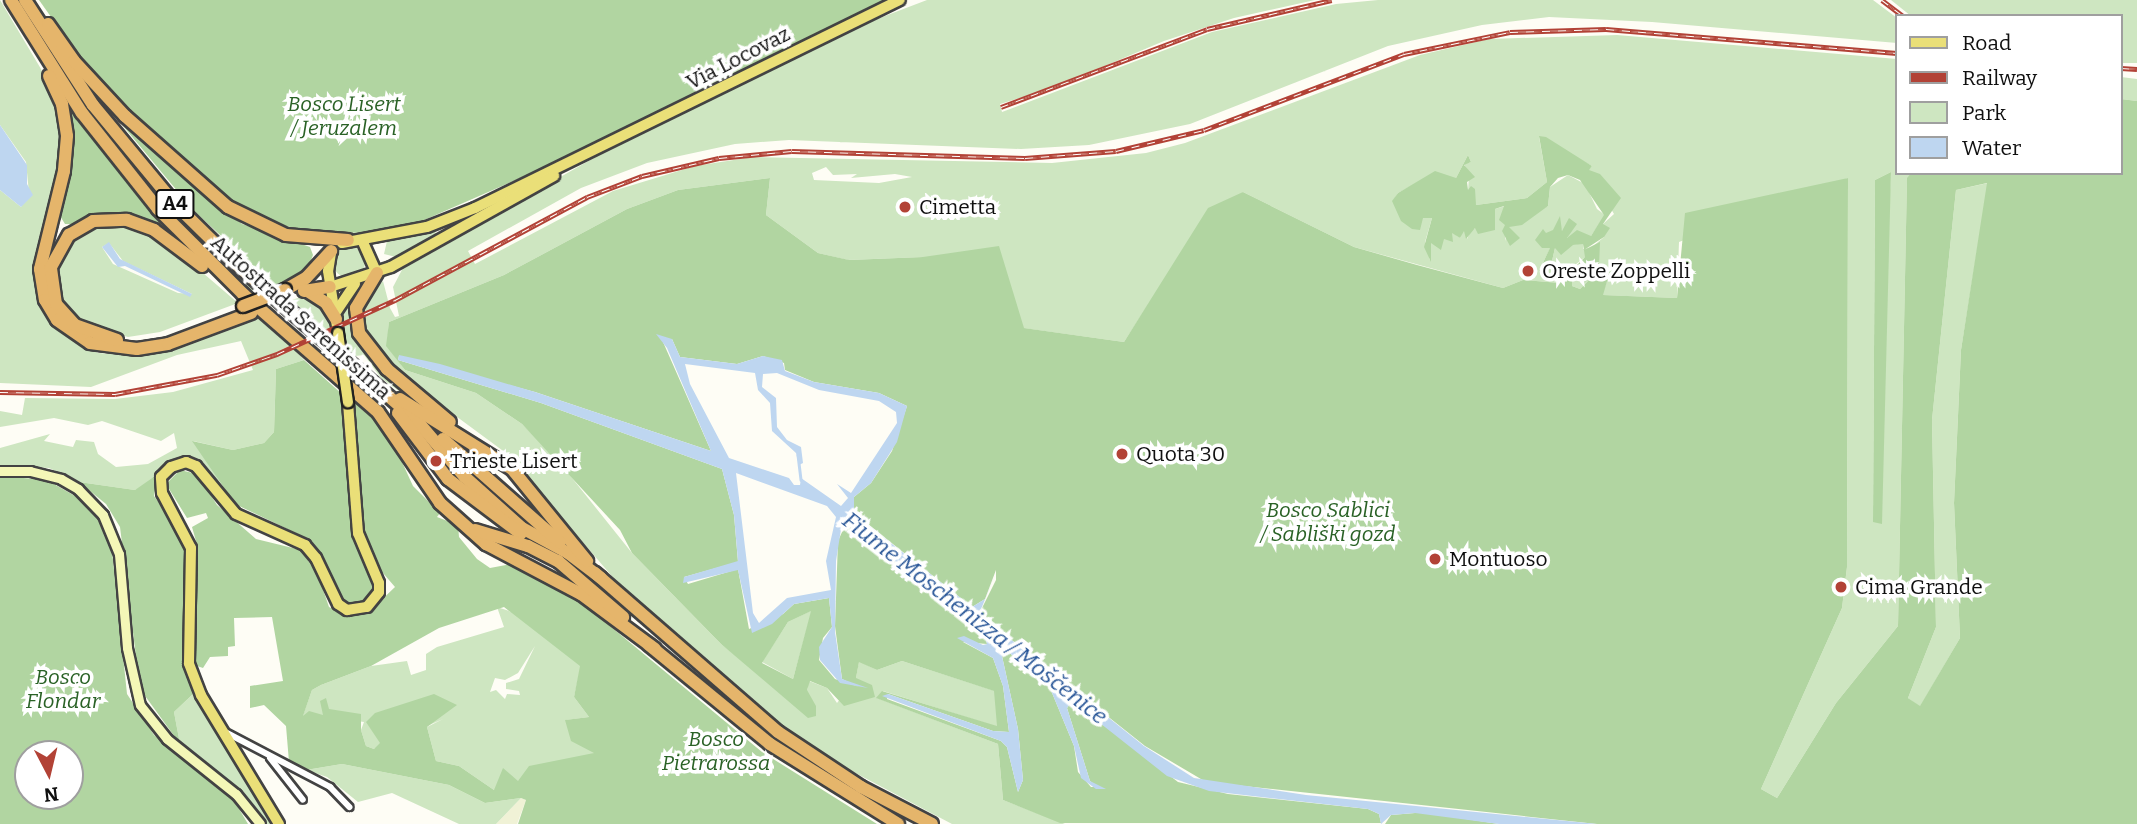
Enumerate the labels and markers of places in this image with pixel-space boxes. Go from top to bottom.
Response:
place label: Cimetta [919,194,996,220]
marker: Cimetta [897,199,913,215]
place label: Oreste Zoppelli [1542,258,1690,284]
marker: Oreste Zoppelli [1520,263,1536,279]
place label: Quota 30 [1136,441,1225,467]
marker: Quota 30 [1114,446,1130,462]
place label: Trieste Lisert [450,448,578,474]
marker: Trieste Lisert [428,453,444,469]
place label: Montuoso [1449,546,1548,572]
marker: Montuoso [1427,551,1443,567]
place label: Cima Grande [1855,574,1983,600]
marker: Cima Grande [1833,579,1849,595]

